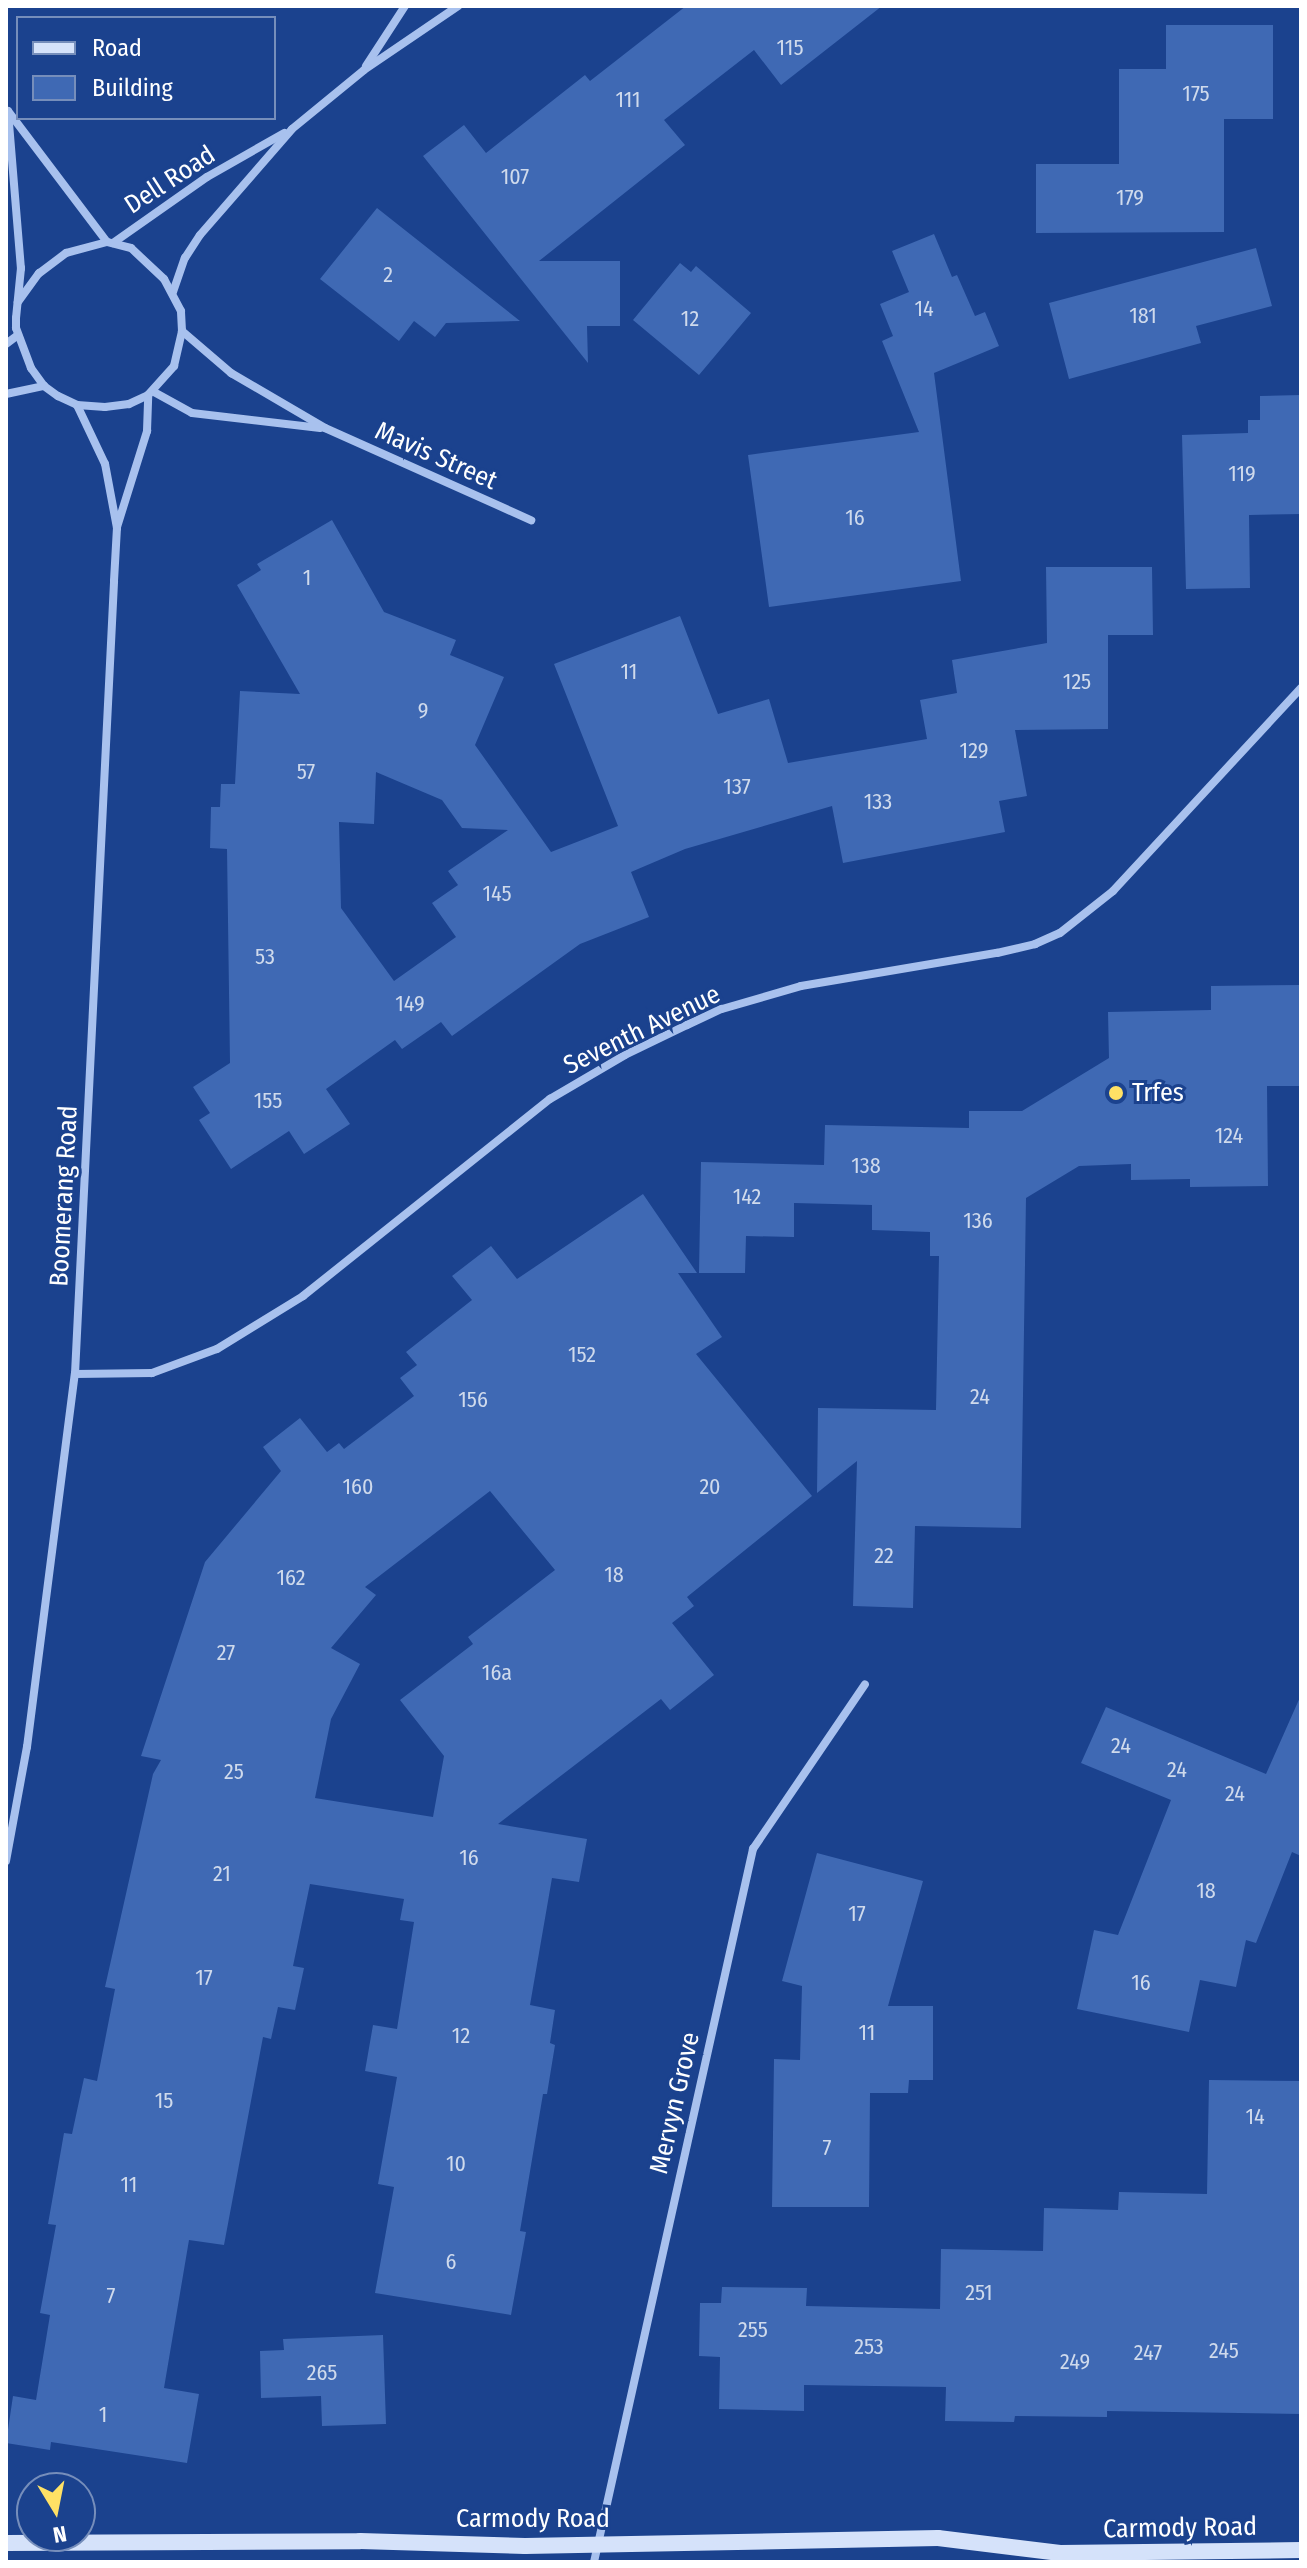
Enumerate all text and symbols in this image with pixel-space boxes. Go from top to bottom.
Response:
legend [16,16,276,120]
text: Road [92,34,142,62]
house number: 115 [777,35,803,61]
text: Building [92,74,173,102]
house number: 175 [1182,81,1210,107]
house number: 111 [615,87,641,113]
street label: Dell Road [119,139,221,221]
house number: 107 [501,164,529,190]
house number: 179 [1116,185,1144,211]
house number: 2 [383,262,393,288]
house number: 14 [914,296,934,322]
house number: 181 [1129,303,1157,329]
house number: 12 [681,306,699,332]
street label: Mavis Street [370,415,502,497]
house number: 119 [1228,461,1256,487]
house number: 16 [845,505,865,531]
house number: 1 [303,565,311,591]
house number: 11 [621,659,637,685]
house number: 125 [1063,669,1091,695]
house number: 9 [418,698,428,724]
house number: 129 [960,738,988,764]
house number: 57 [297,759,315,785]
house number: 137 [723,774,751,800]
house number: 133 [864,789,892,815]
house number: 145 [482,881,512,907]
house number: 53 [255,944,275,970]
street label: Seventh Avenue [559,979,725,1081]
house number: 149 [395,991,425,1017]
place label: Trfes [1132,1077,1184,1109]
marker: Trfes [1107,1084,1125,1102]
house number: 155 [254,1088,282,1114]
street label: Boomerang Road [44,1105,84,1287]
house number: 124 [1215,1123,1243,1149]
house number: 138 [851,1153,881,1179]
house number: 142 [733,1184,761,1210]
house number: 136 [963,1208,993,1234]
house number: 152 [568,1342,596,1368]
house number: 24 [970,1384,990,1410]
house number: 156 [458,1387,488,1413]
house number: 160 [343,1474,373,1500]
house number: 20 [699,1474,721,1500]
house number: 22 [874,1543,894,1569]
house number: 18 [604,1562,624,1588]
house number: 162 [277,1565,305,1591]
house number: 27 [217,1640,235,1666]
house number: 16a [482,1660,512,1686]
house number: 24 [1111,1733,1131,1759]
house number: 24 [1167,1757,1187,1783]
house number: 25 [224,1759,244,1785]
house number: 24 [1225,1781,1245,1807]
house number: 16 [459,1845,479,1871]
house number: 21 [213,1861,231,1887]
house number: 18 [1196,1878,1216,1904]
house number: 17 [848,1901,866,1927]
house number: 17 [195,1965,213,1991]
house number: 16 [1131,1970,1151,1996]
house number: 11 [859,2020,875,2046]
house number: 12 [452,2023,470,2049]
street label: Mervyn Grove [644,2029,706,2177]
house number: 15 [155,2088,173,2114]
house number: 14 [1245,2104,1265,2130]
house number: 7 [823,2135,831,2161]
house number: 10 [446,2151,466,2177]
house number: 11 [121,2172,137,2198]
house number: 6 [446,2249,456,2275]
house number: 251 [965,2280,993,2306]
house number: 7 [107,2283,115,2309]
house number: 255 [738,2317,768,2343]
house number: 253 [854,2334,884,2360]
house number: 245 [1209,2338,1239,2364]
house number: 247 [1134,2340,1162,2366]
house number: 249 [1060,2349,1090,2375]
house number: 265 [307,2360,337,2386]
house number: 1 [99,2402,107,2428]
north arrow [16,2472,96,2552]
street label: Carmody Road [456,2503,610,2535]
street label: Carmody Road [1103,2511,1257,2545]
text: N [51,2520,69,2549]

